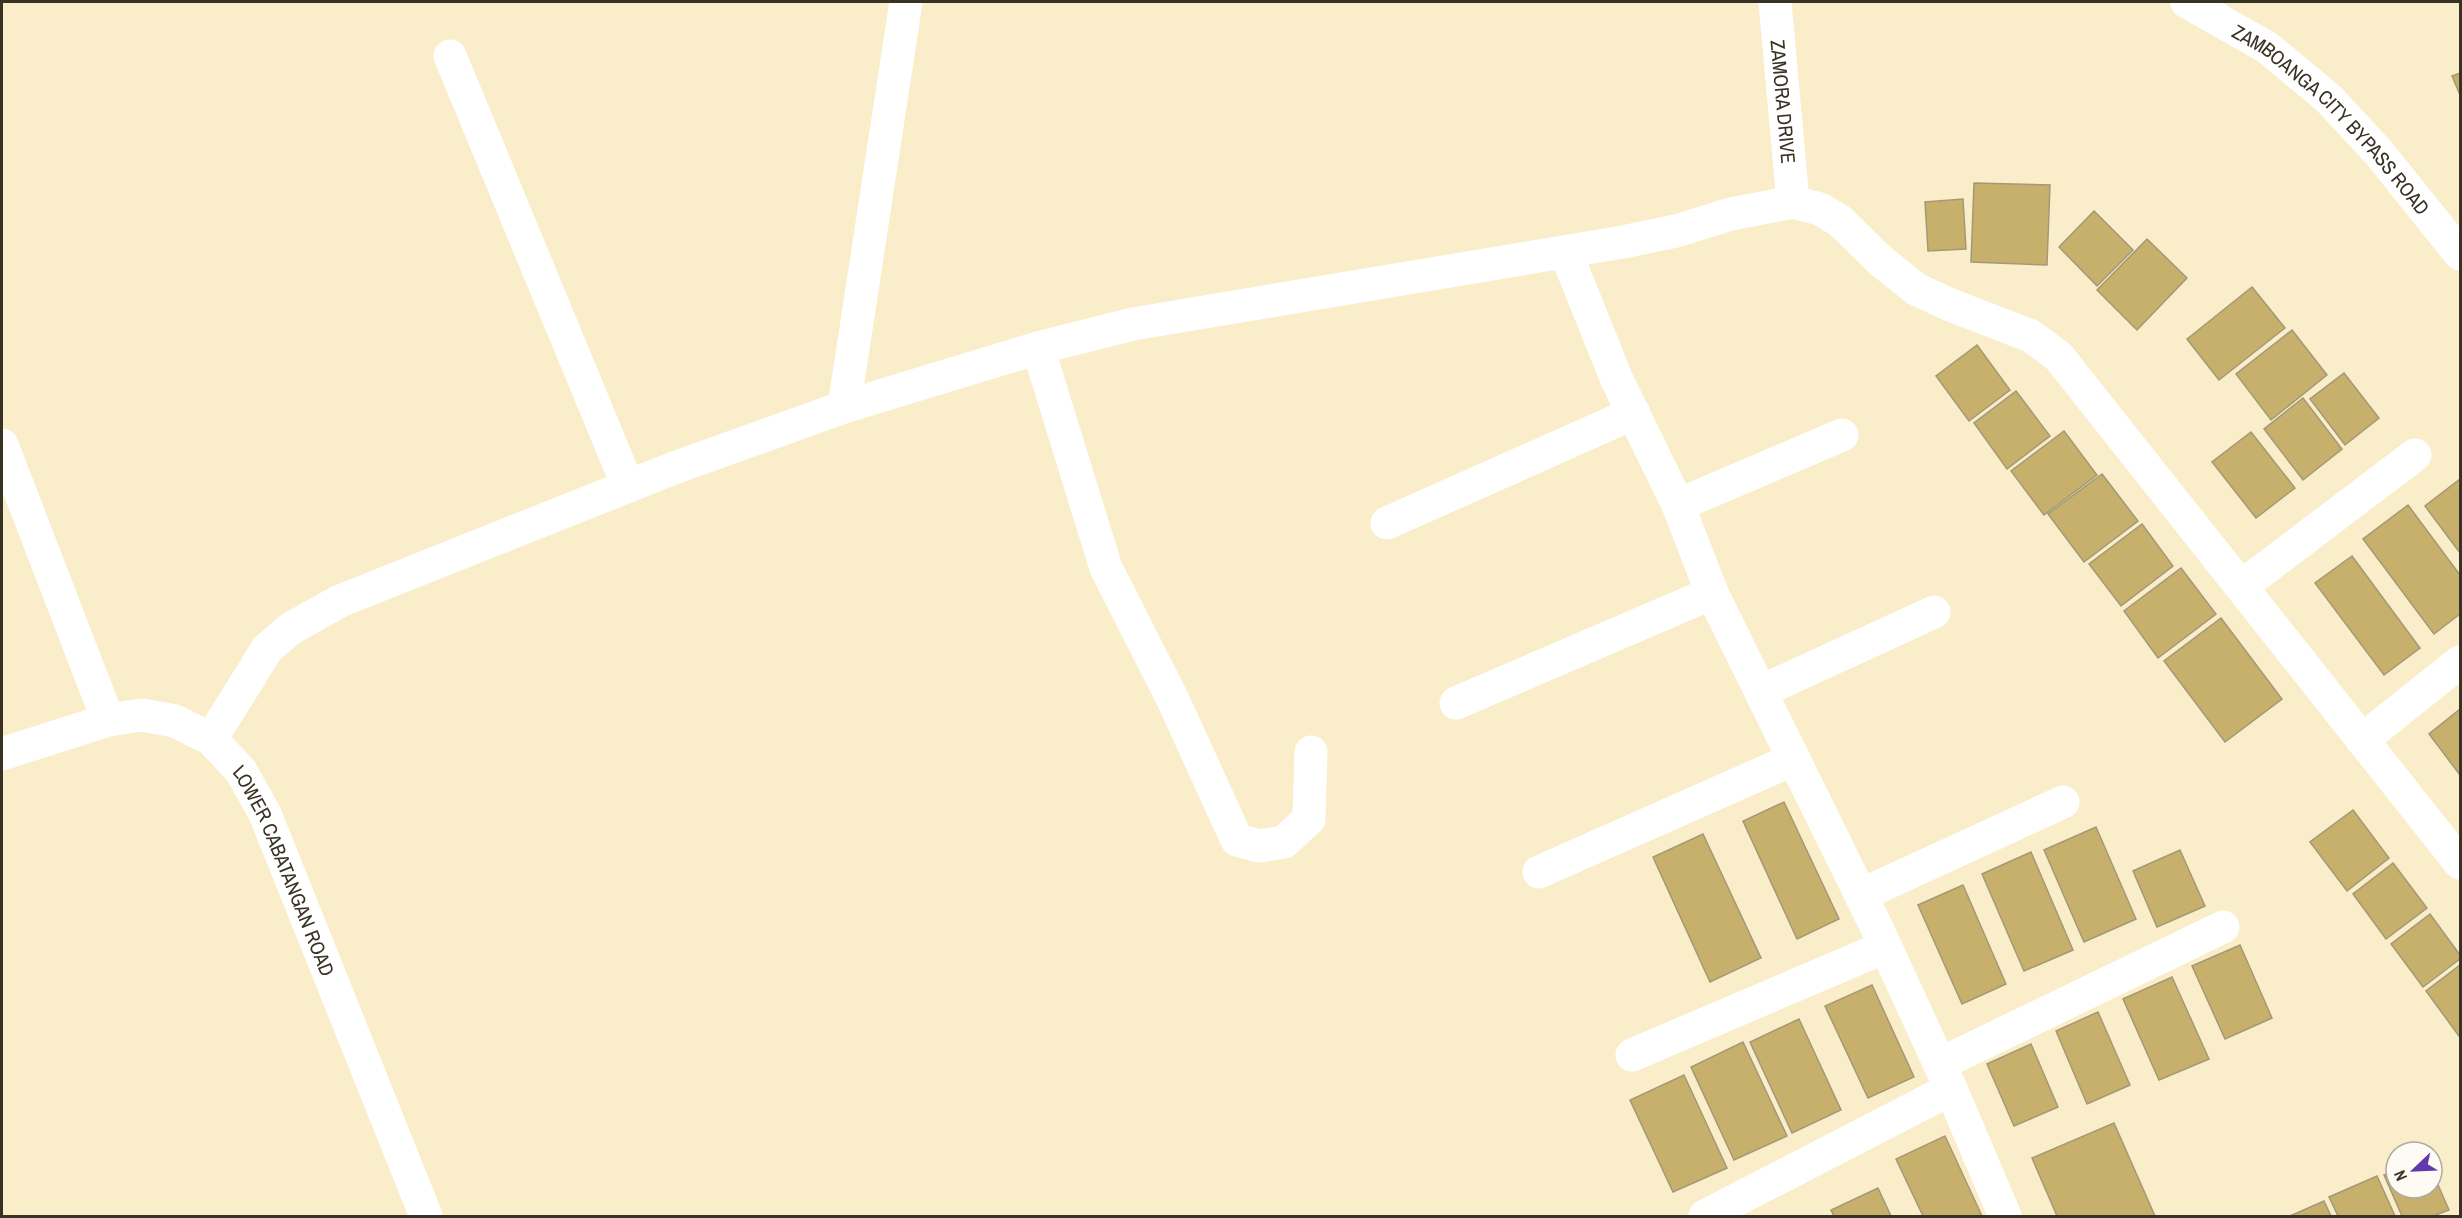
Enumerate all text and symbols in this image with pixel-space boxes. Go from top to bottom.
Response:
street label: ZAMBOANGA CITY BYPASS ROAD [2228,17,2437,220]
street label: ZAMORA DRIVE [1765,39,1803,165]
street label: LOWER CABATANGAN ROAD [228,758,342,980]
north arrow [2384,1140,2444,1200]
text: N [2388,1167,2412,1185]

